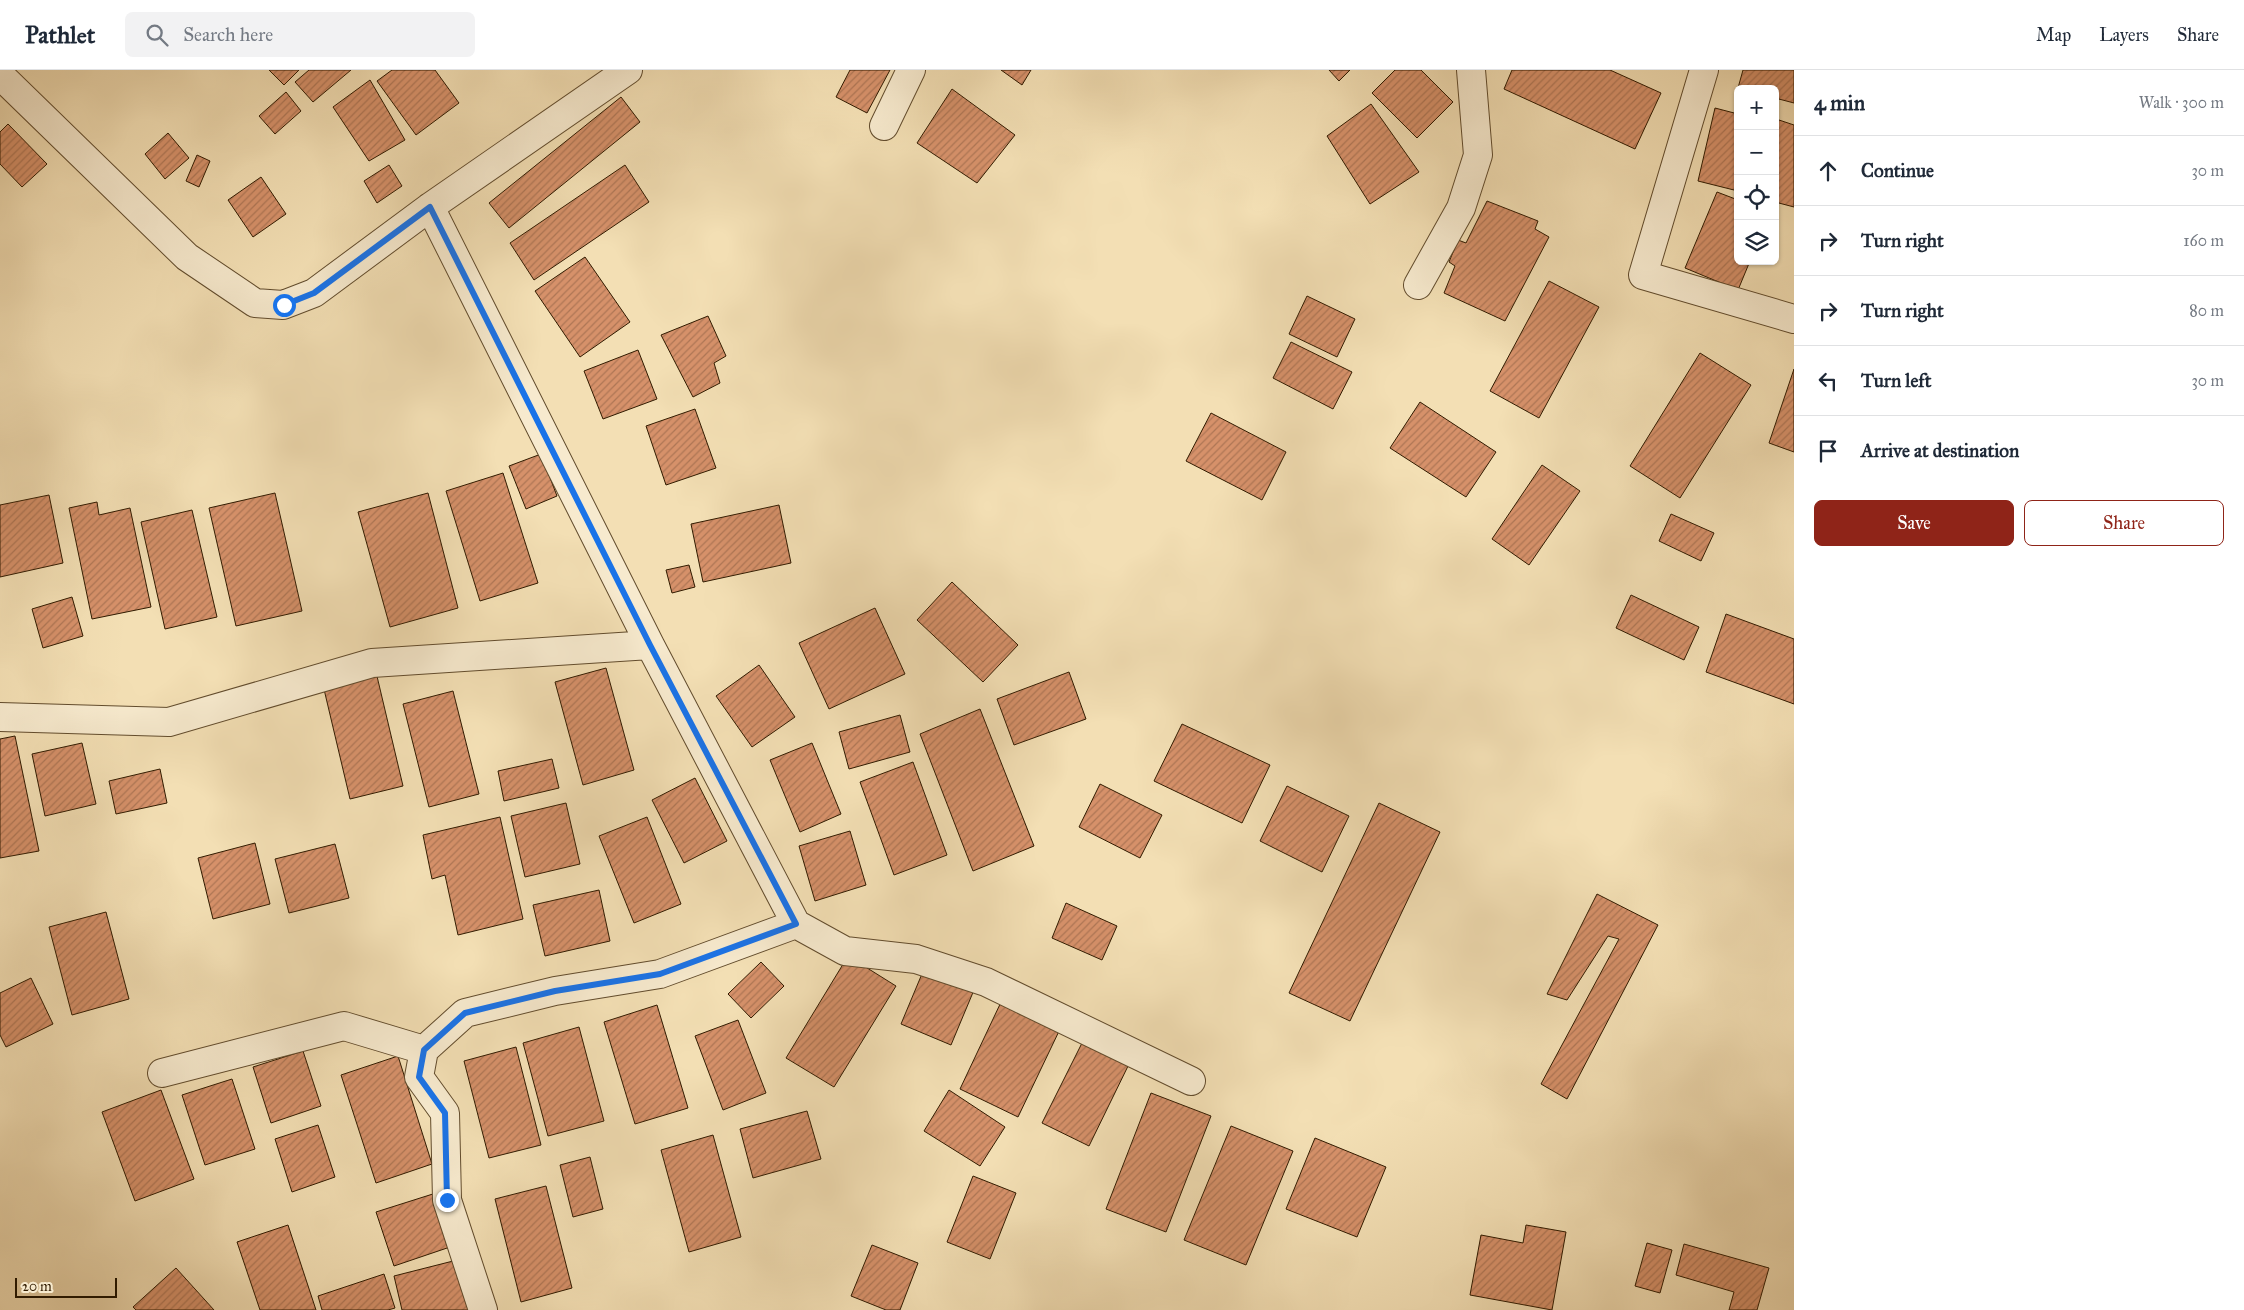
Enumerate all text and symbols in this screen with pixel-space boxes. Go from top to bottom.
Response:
search box [125,12,475,57]
text: Pathlet [25,20,95,50]
icon: search [143,21,171,49]
text: Search here [183,23,273,46]
text: Map [2036,24,2071,46]
text: Layers [2099,24,2149,46]
text: Share [2177,24,2219,46]
map controls [1734,85,1779,265]
button: + [1734,85,1779,130]
text: 4 min [1814,90,1865,116]
text: Walk · 300 m [2139,93,2224,112]
button: − [1734,130,1779,175]
icon: ahead [1814,157,1842,185]
text: Continue [1861,159,1934,182]
text: 30 m [2191,161,2224,180]
button: locate [1734,175,1779,220]
button: layers [1734,220,1779,265]
icon: right [1814,227,1842,255]
text: Turn right [1861,229,1944,252]
text: 160 m [2183,231,2224,250]
route start [273,294,296,317]
icon: right [1814,297,1842,325]
text: Turn right [1861,299,1944,322]
text: 80 m [2189,301,2224,320]
icon: left [1814,367,1842,395]
text: Turn left [1861,369,1931,392]
text: 30 m [2191,371,2224,390]
icon: arrive [1814,437,1842,465]
text: Arrive at destination [1861,439,2019,462]
button: Save [1814,500,2014,546]
button: Share [2024,500,2224,546]
route end [436,1189,459,1212]
scale bar [15,1275,118,1298]
text: 20 m [22,1278,52,1295]

